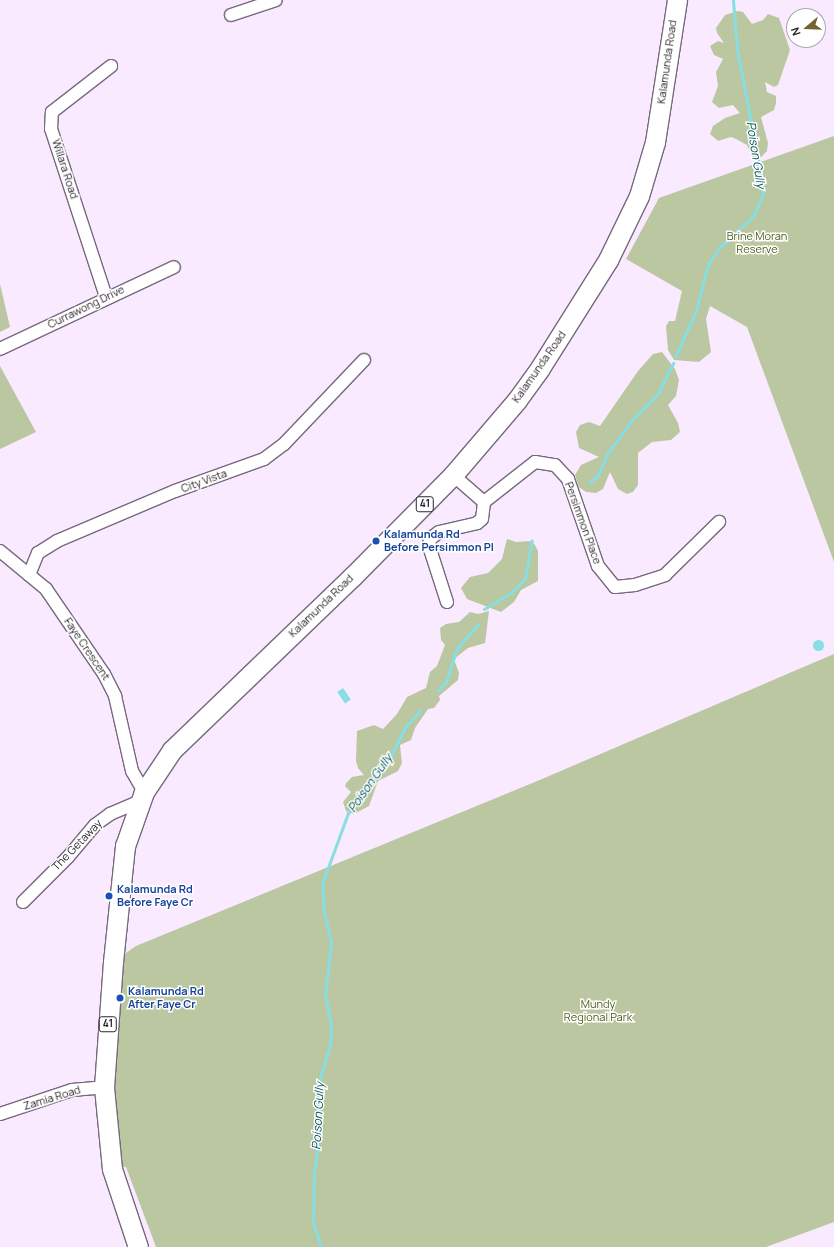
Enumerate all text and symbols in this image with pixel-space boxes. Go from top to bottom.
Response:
north arrow [786,8,826,48]
street label: Kalamunda Road [655,19,679,105]
text: N [787,26,804,38]
water label: Poison Gully [744,121,768,189]
street label: Willara Road [49,137,81,201]
park label: Brine Moran Reserve [727,230,787,256]
street label: Currawong Drive [45,283,127,331]
street label: Kalamunda Road [509,329,569,405]
street label: City Vista [179,467,229,495]
street label: Persimmon Place [562,480,604,566]
road number: 41 [415,496,435,512]
place label: Kalamunda Rd Before Persimmon Pl [384,528,494,554]
marker: Kalamunda Rd Before Persimmon Pl [371,536,381,546]
street label: Kalamunda Road [286,572,356,640]
street label: Faye Crescent [61,615,113,683]
water label: Poison Gully [345,751,395,815]
street label: The Getaway [49,817,105,873]
place label: Kalamunda Rd Before Faye Cr [117,883,193,909]
marker: Kalamunda Rd Before Faye Cr [104,891,114,901]
place label: Kalamunda Rd After Faye Cr [128,985,204,1011]
marker: Kalamunda Rd After Faye Cr [115,993,125,1003]
park label: Mundy Regional Park [564,998,632,1024]
road number: 41 [98,1016,118,1032]
water label: Poison Gully [309,1082,327,1150]
street label: Zamia Road [22,1083,82,1113]

